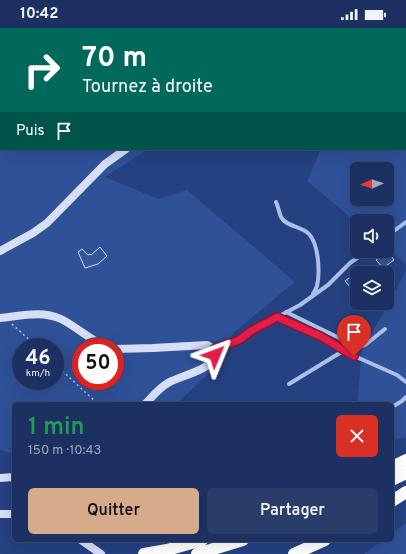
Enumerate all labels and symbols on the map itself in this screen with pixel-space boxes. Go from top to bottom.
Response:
north arrow [350,162,394,206]
pin [337,315,371,356]
position arrow [194,334,236,376]
speed limit sign: 50 [72,338,124,390]

